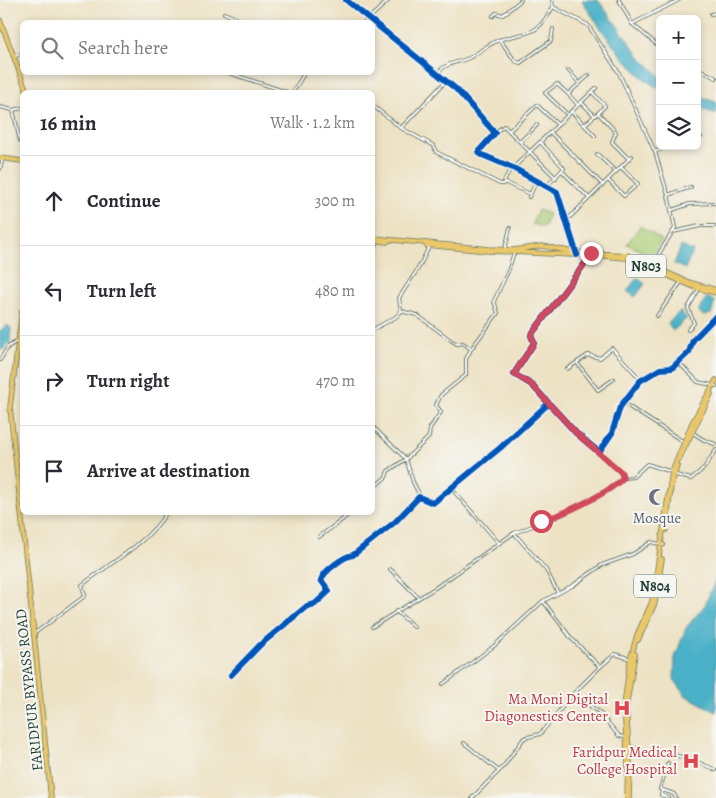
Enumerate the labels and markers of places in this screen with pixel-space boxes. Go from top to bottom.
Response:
mosque icon: Mosque [647,487,667,507]
place label: Mosque [633,508,682,528]
place label: Ma Moni Digital Diagonestics Center [484,689,608,726]
hospital icon: Ma Moni Digital Diagonestics Center [612,698,632,718]
place label: Faridpur Medical College Hospital [572,742,677,779]
hospital icon: Faridpur Medical College Hospital [681,751,701,771]

